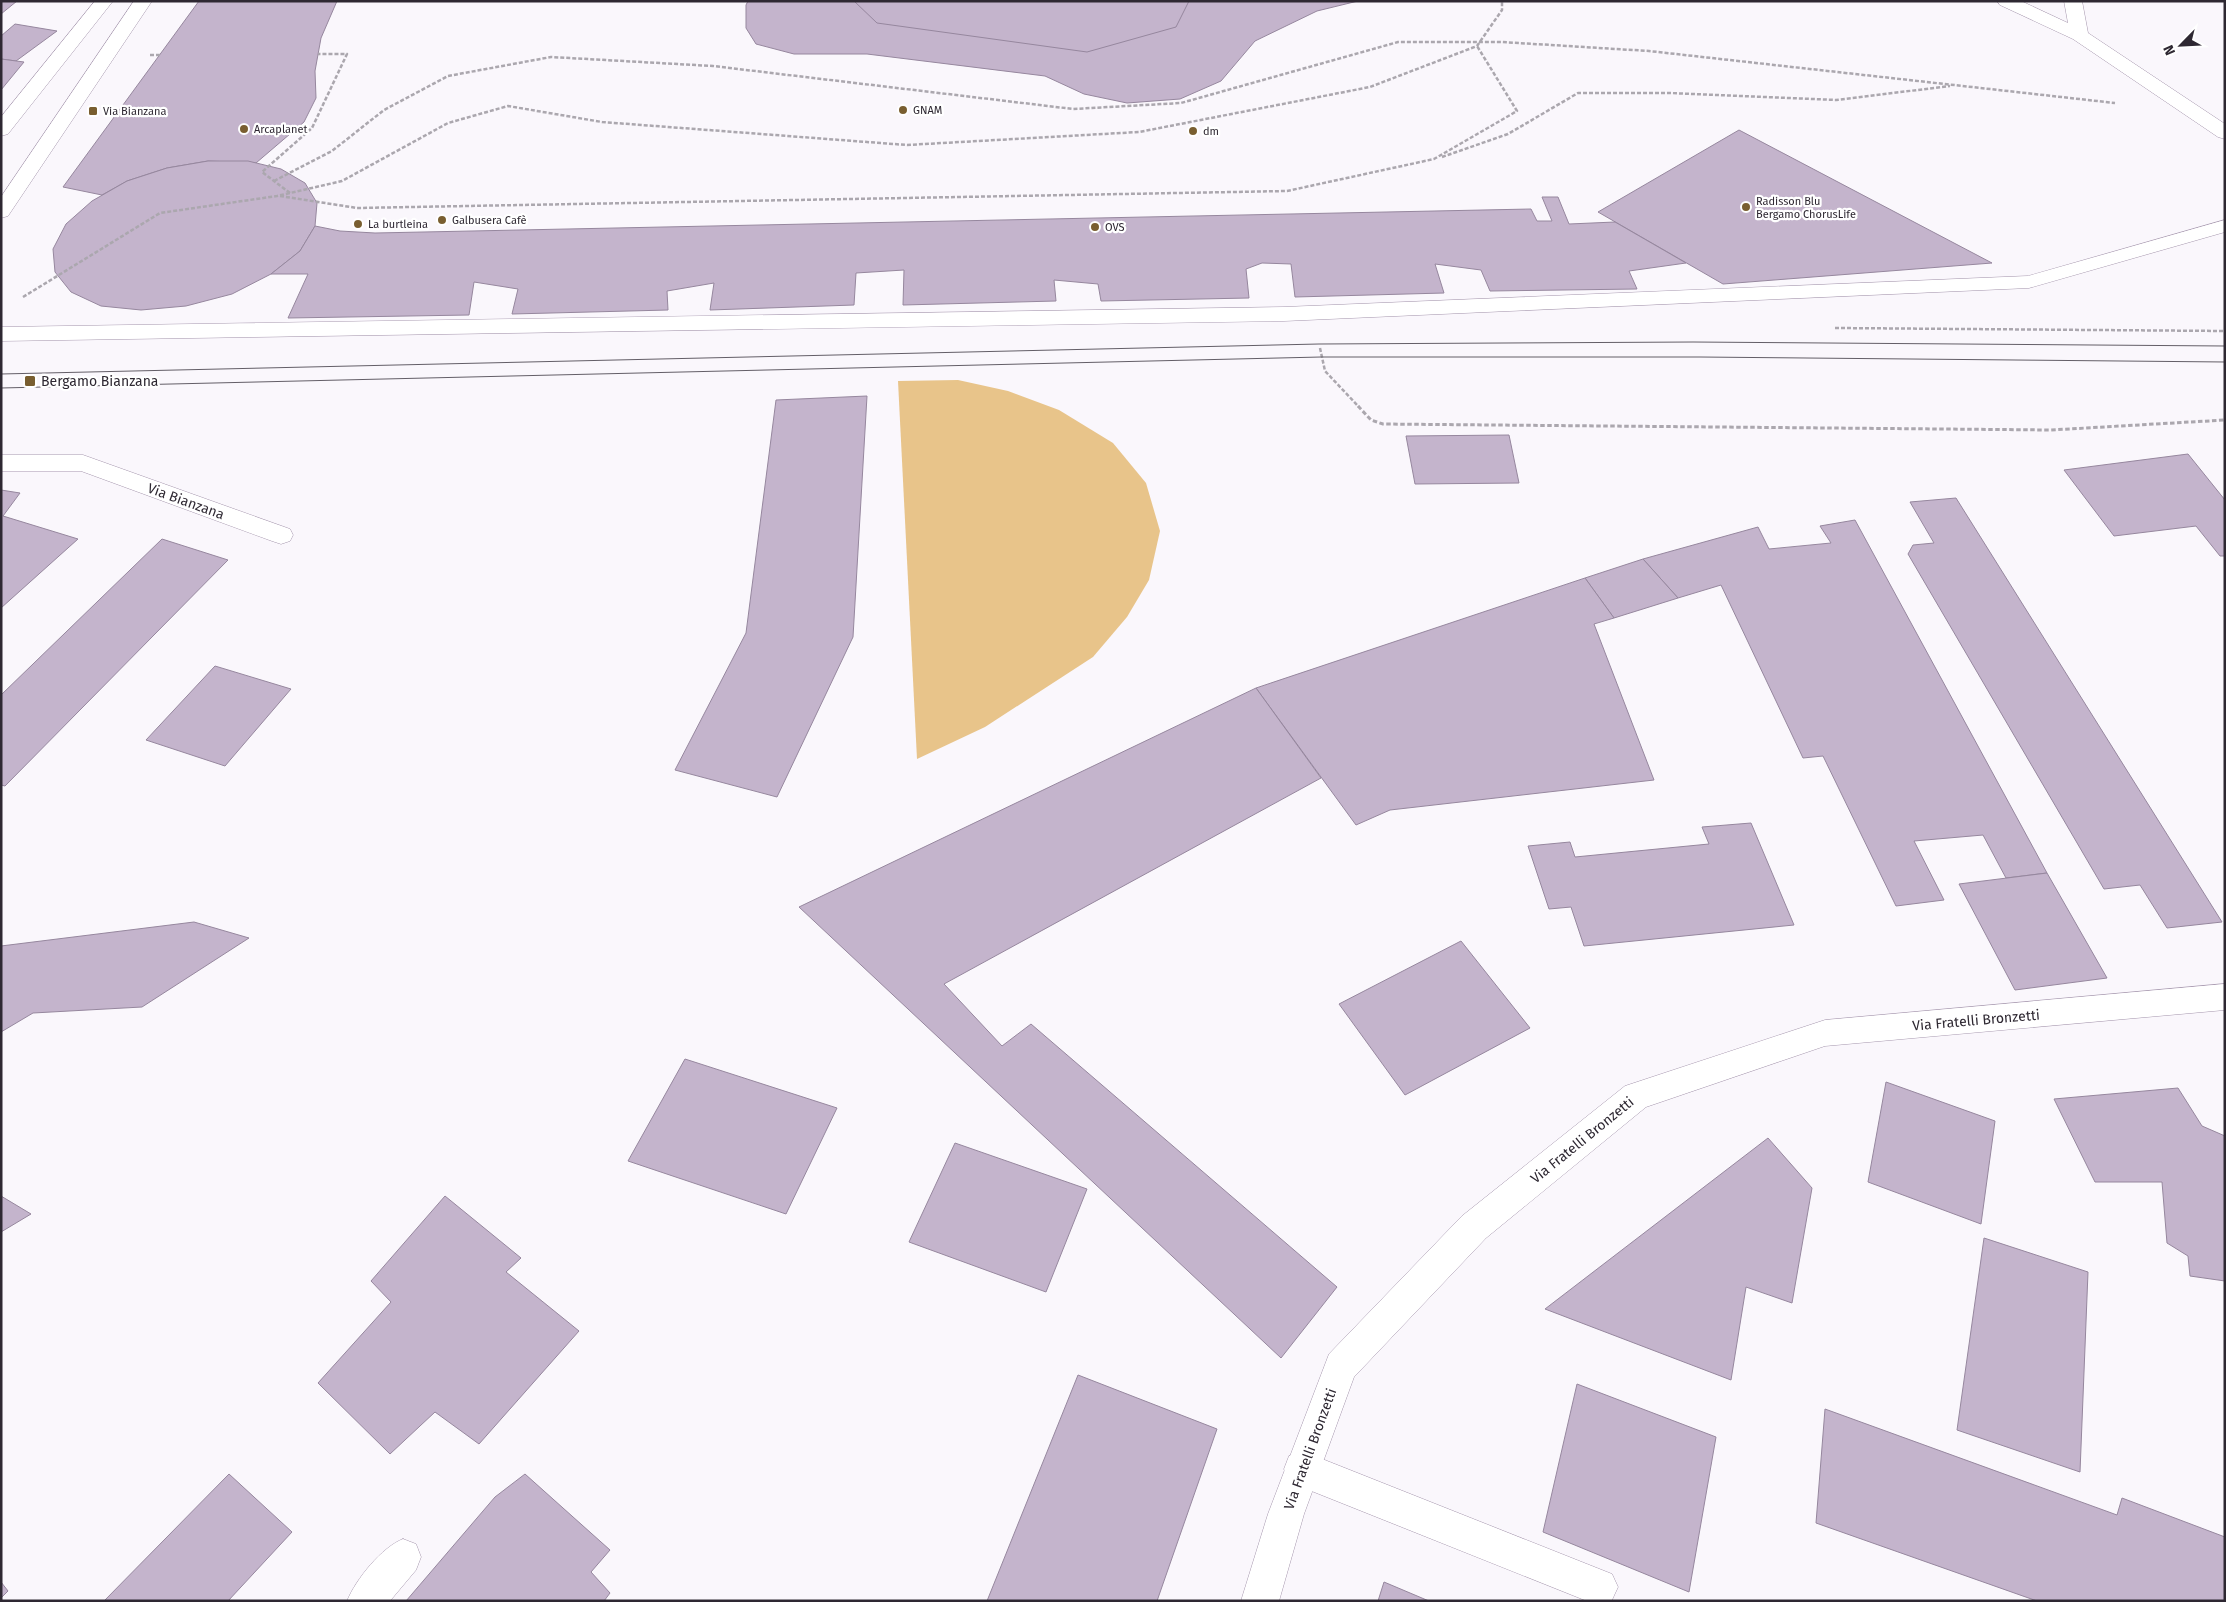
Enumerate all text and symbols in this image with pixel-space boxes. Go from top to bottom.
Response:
north arrow [2156,20,2206,70]
text: N [2160,42,2179,58]
marker: GNAM [897,104,909,116]
place label: GNAM [913,104,942,117]
marker: Via Bianzana [87,105,99,117]
place label: Via Bianzana [103,105,166,118]
marker: Arcaplanet [238,123,250,135]
place label: Arcaplanet [254,123,307,136]
marker: dm [1187,125,1199,137]
place label: dm [1203,125,1219,138]
place label: Radisson Blu Bergamo ChorusLife [1756,195,1856,221]
marker: Radisson Blu Bergamo ChorusLife [1740,201,1752,213]
marker: Galbusera Cafè [436,214,448,226]
place label: Galbusera Cafè [452,214,526,227]
marker: La burtleina [352,218,364,230]
place label: La burtleina [368,218,428,231]
marker: OVS [1089,221,1101,233]
place label: OVS [1105,221,1125,234]
place label: Bergamo Bianzana [41,373,158,390]
marker: Bergamo Bianzana [23,374,37,388]
street label: Via Bianzana [145,480,227,523]
street label: Via Fratelli Bronzetti [1912,1006,2040,1035]
street label: Via Fratelli Bronzetti [1527,1094,1637,1187]
street label: Via Fratelli Bronzetti [1281,1386,1340,1512]

